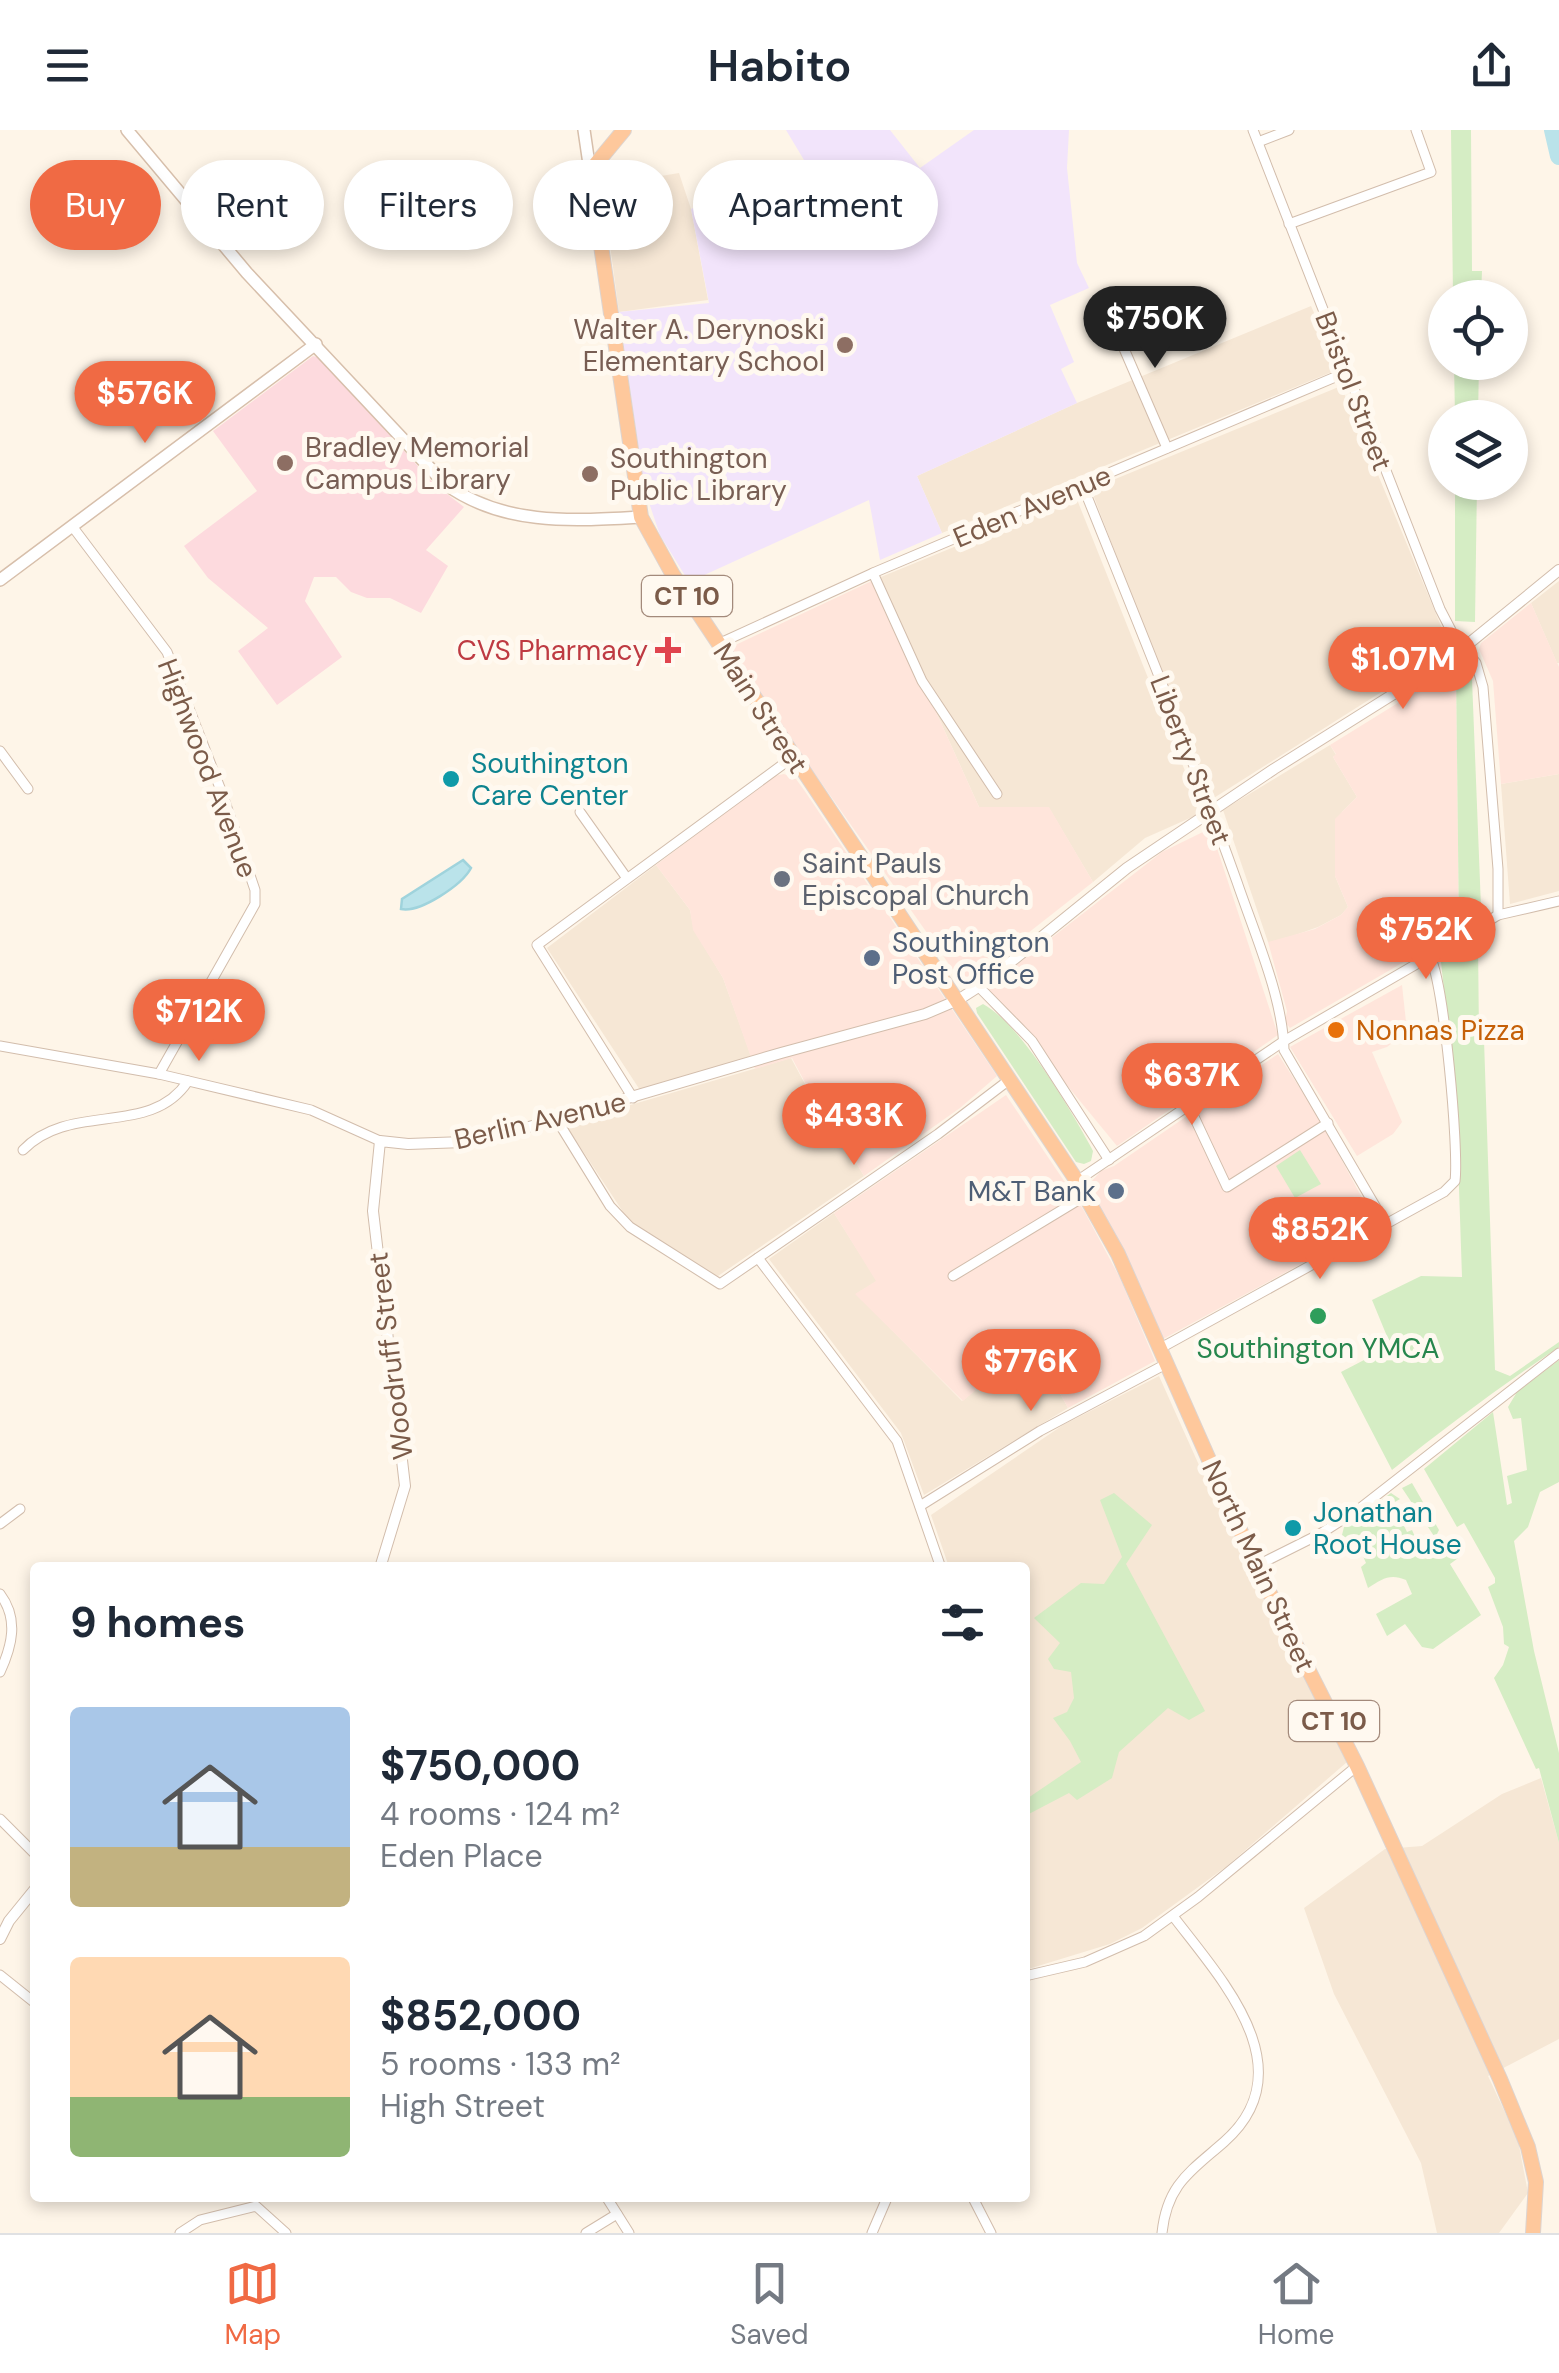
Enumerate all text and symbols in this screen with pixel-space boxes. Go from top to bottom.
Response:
text: Habito [707,36,852,95]
icon: menu [40,38,95,93]
icon: share [1464,38,1519,93]
chip: Buy [30,160,161,250]
chip: Rent [181,160,324,250]
chip: Filters [344,160,513,250]
chip: New [533,160,673,250]
chip: Apartment [693,160,938,250]
map controls [1428,280,1528,500]
button: locate [1428,280,1528,380]
pin: $750K [1085,286,1225,371]
text: $750K [1105,297,1205,339]
street label: Bristol Street [1306,306,1401,476]
place label: Walter A. Derynoski Elementary School [573,311,825,380]
marker: Walter A. Derynoski Elementary School [834,334,856,356]
pin: $576K [75,361,215,446]
text: $576K [96,372,194,414]
button: layers [1428,400,1528,500]
place label: Bradley Memorial Campus Library [305,429,529,498]
place label: Southington Public Library [610,440,787,509]
marker: Bradley Memorial Campus Library [274,452,296,474]
street label: Eden Avenue [948,457,1117,556]
marker: Southington Public Library [579,463,601,485]
road number: CT 10 [642,576,732,616]
pin: $1.07M [1322,627,1484,712]
place label: CVS Pharmacy [457,632,648,669]
street label: Main Street [705,636,817,781]
text: $1.07M [1350,638,1456,680]
marker: CVS Pharmacy [657,639,679,661]
street label: Highwood Avenue [149,653,266,883]
street label: Liberty Street [1141,670,1240,850]
place label: Southington Care Center [471,745,629,814]
marker: Southington Care Center [440,768,462,790]
place label: Saint Pauls Episcopal Church [802,845,1029,914]
marker: Saint Pauls Episcopal Church [771,868,793,890]
pin: $752K [1356,897,1496,982]
text: $752K [1379,908,1473,950]
place label: Southington Post Office [892,924,1050,993]
marker: Southington Post Office [861,947,883,969]
pin: $712K [129,979,269,1064]
text: $712K [155,990,243,1032]
place label: Nonnas Pizza [1356,1012,1525,1049]
marker: Nonnas Pizza [1325,1019,1347,1041]
pin: $637K [1122,1043,1262,1128]
text: $637K [1144,1054,1240,1096]
street label: Berlin Avenue [451,1083,629,1158]
pin: $433K [784,1083,924,1168]
text: $433K [804,1094,904,1136]
place label: M&T Bank [968,1173,1096,1210]
marker: M&T Bank [1105,1180,1127,1202]
pin: $852K [1250,1197,1390,1282]
text: $852K [1271,1208,1369,1250]
street label: Woodruff Street [359,1250,422,1462]
marker: Southington YMCA [1307,1305,1329,1327]
pin: $776K [961,1329,1101,1414]
place label: Southington YMCA [1196,1330,1440,1367]
text: $776K [984,1340,1078,1382]
street label: North Main Street [1193,1455,1324,1678]
place label: Jonathan Root House [1313,1494,1462,1563]
marker: Jonathan Root House [1282,1517,1304,1539]
text: 9 homes [70,1595,245,1650]
icon: filters [935,1595,990,1650]
road number: CT 10 [1289,1701,1379,1741]
text: $750,000 [380,1738,580,1793]
icon: home [150,1747,270,1867]
text: 4 rooms · 124 m² [380,1793,620,1835]
text: Eden Place [380,1835,543,1877]
text: $852,000 [380,1988,581,2043]
icon: home [150,1997,270,2117]
text: 5 rooms · 133 m² [380,2043,621,2085]
text: High Street [380,2085,545,2127]
tab: Map [225,2256,281,2353]
tab: Saved [730,2256,809,2353]
tab: Home [1258,2256,1334,2353]

